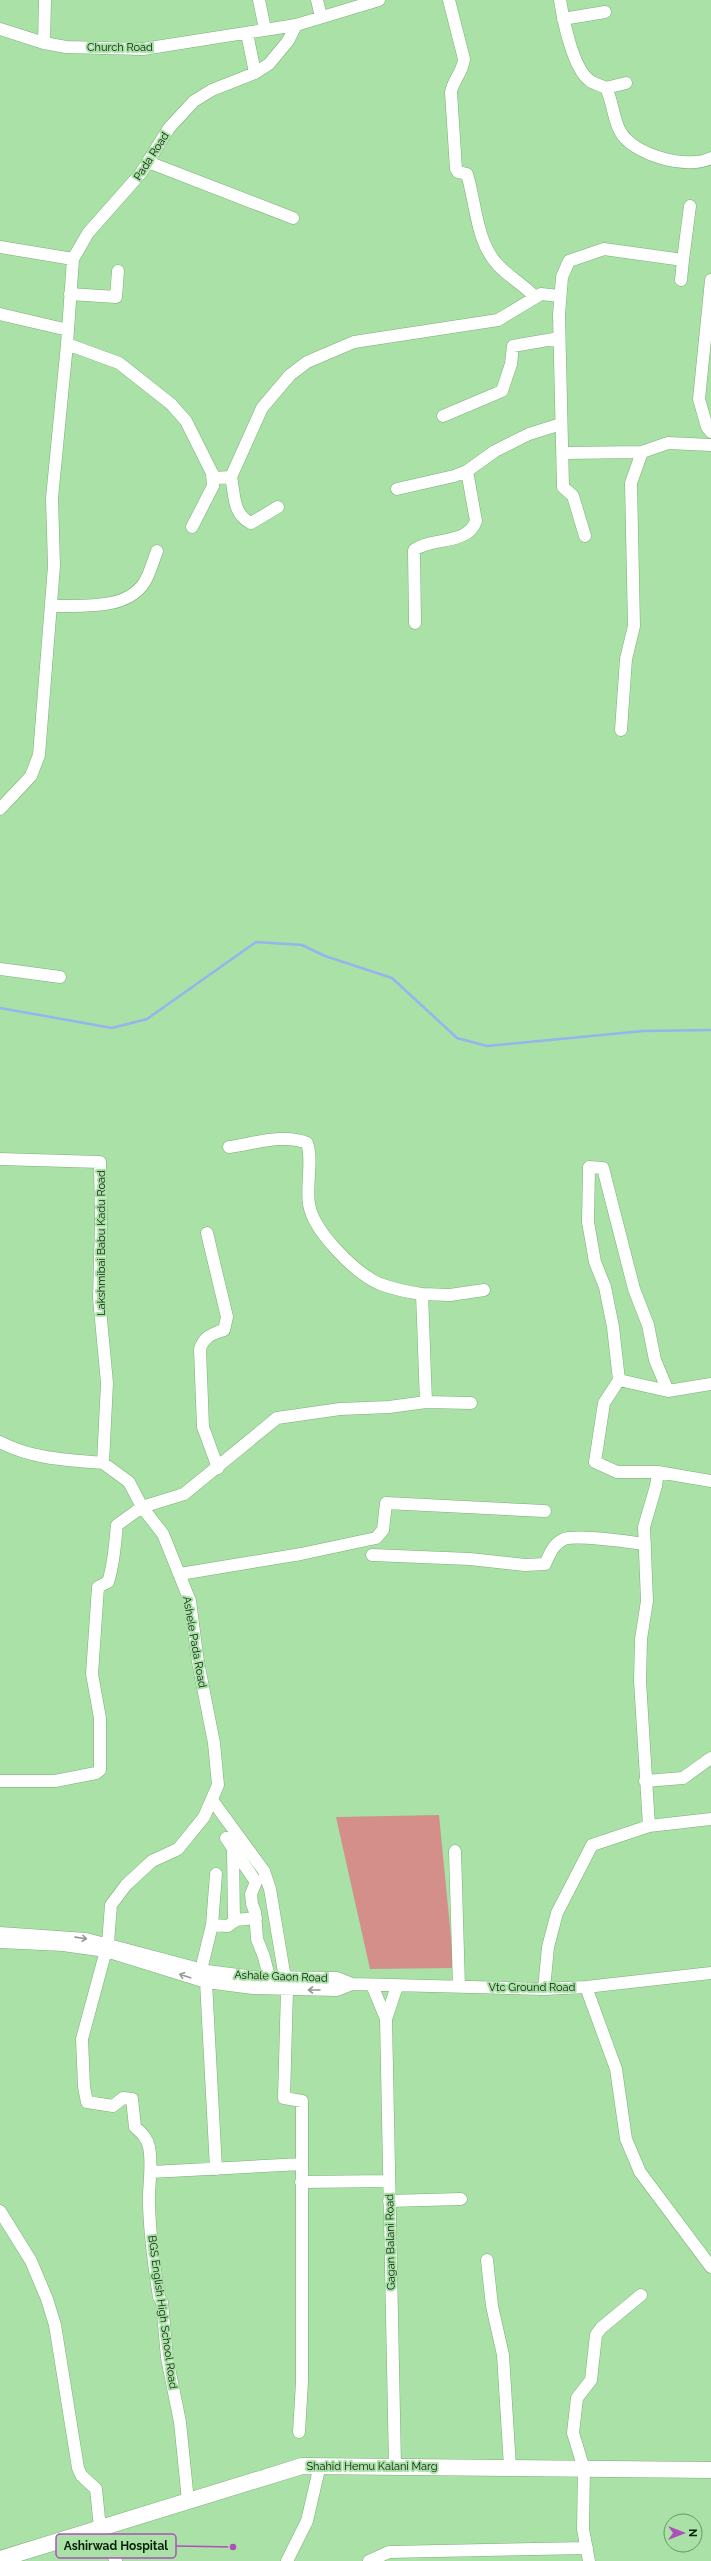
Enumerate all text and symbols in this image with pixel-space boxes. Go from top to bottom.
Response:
street label: Church Road [87,41,153,54]
street label: Pada Road [131,130,172,183]
street label: Lakshmibai Babu Kadu Road [95,1170,108,1316]
street label: Ashele Pada Road [180,1595,209,1689]
one-way arrow [74,1934,87,1942]
street label: Ashale Gaon Road [234,1968,328,1985]
one-way arrow [180,1971,192,1979]
street label: Vtc Ground Road [489,1981,576,1994]
one-way arrow [308,1986,321,1994]
street label: Gagan Balani Road [383,2194,398,2290]
street label: BGS English High School Road [145,2234,180,2390]
street label: Shahid Hemu Kalani Marg [306,2460,438,2473]
north arrow [663,2513,703,2553]
text: N [686,2529,699,2537]
callout: Ashirwad Hospital [56,2534,176,2558]
text: Ashirwad Hospital [64,2539,168,2553]

